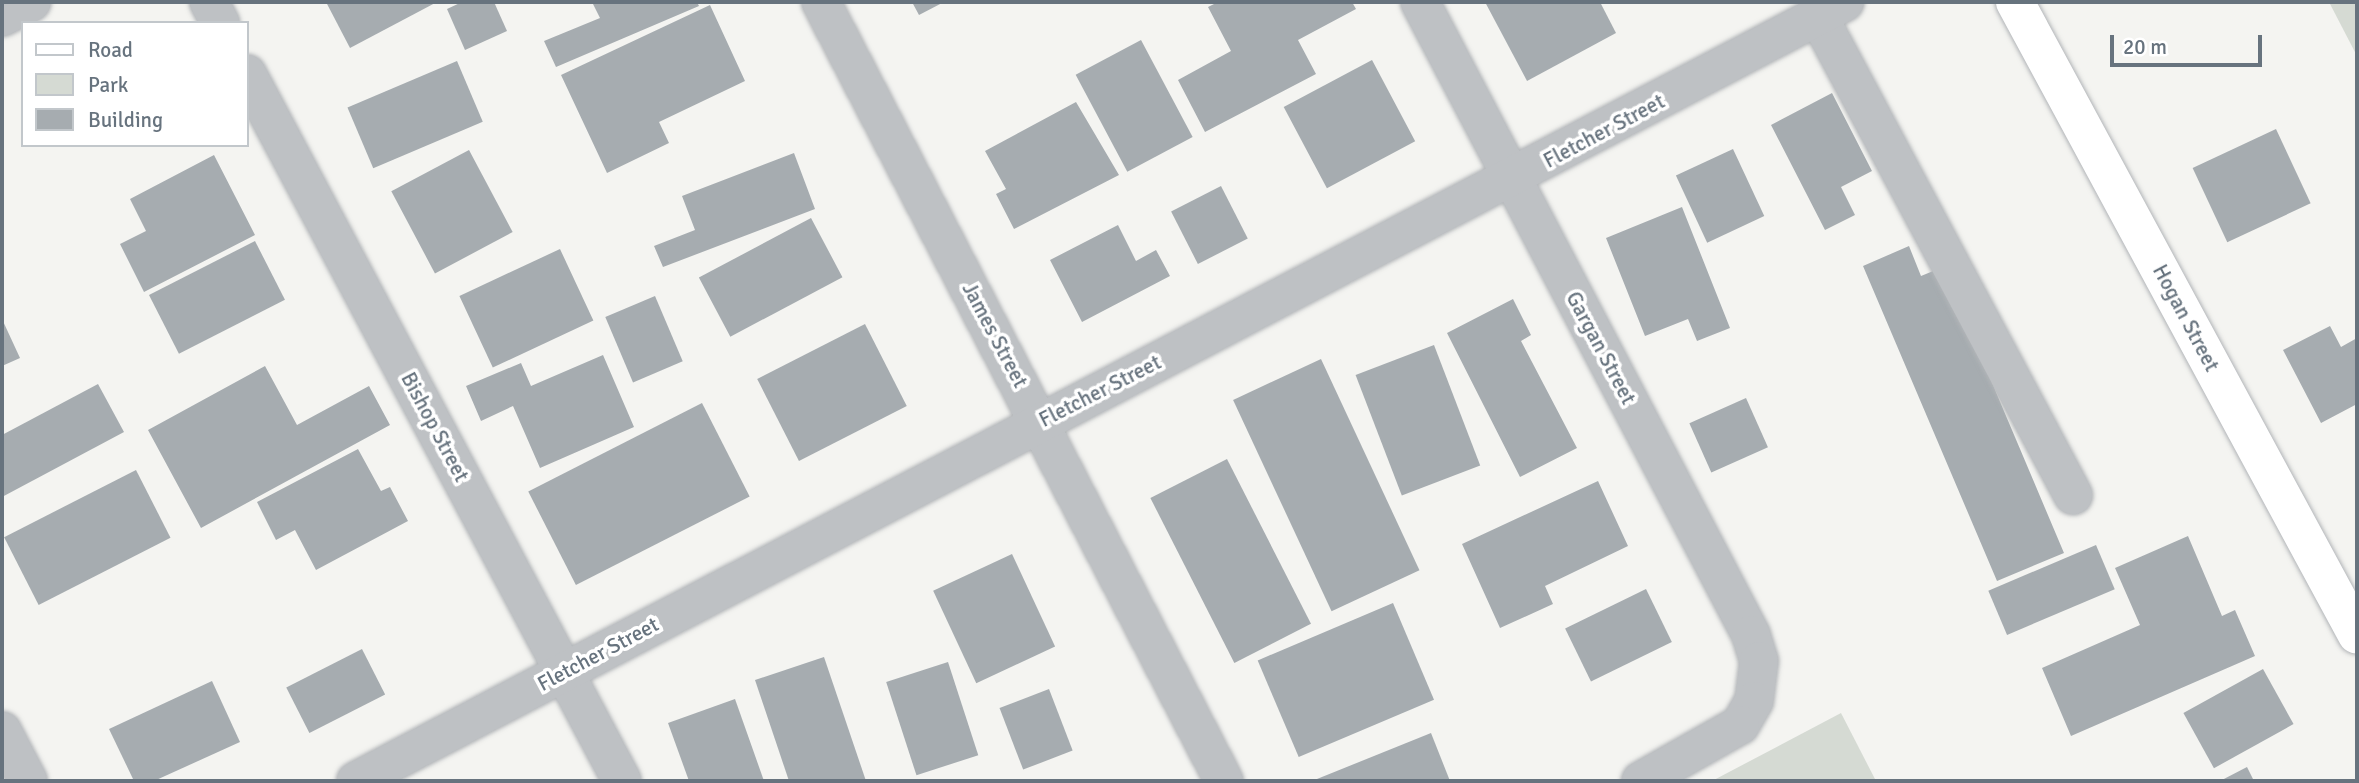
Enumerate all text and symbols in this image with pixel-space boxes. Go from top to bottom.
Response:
legend [21,21,248,147]
scale bar [2114,21,2266,65]
text: 20 m [2123,34,2167,60]
text: Road [88,37,133,63]
text: Park [88,72,128,98]
street label: Fletcher Street [1539,89,1669,173]
text: Building [88,107,163,133]
street label: Hogan Street [2147,260,2225,376]
street label: James Street [957,278,1033,392]
street label: Gargan Street [1561,287,1641,409]
street label: Fletcher Street [1035,349,1165,433]
street label: Bishop Street [396,368,474,486]
street label: Fletcher Street [533,612,663,696]

